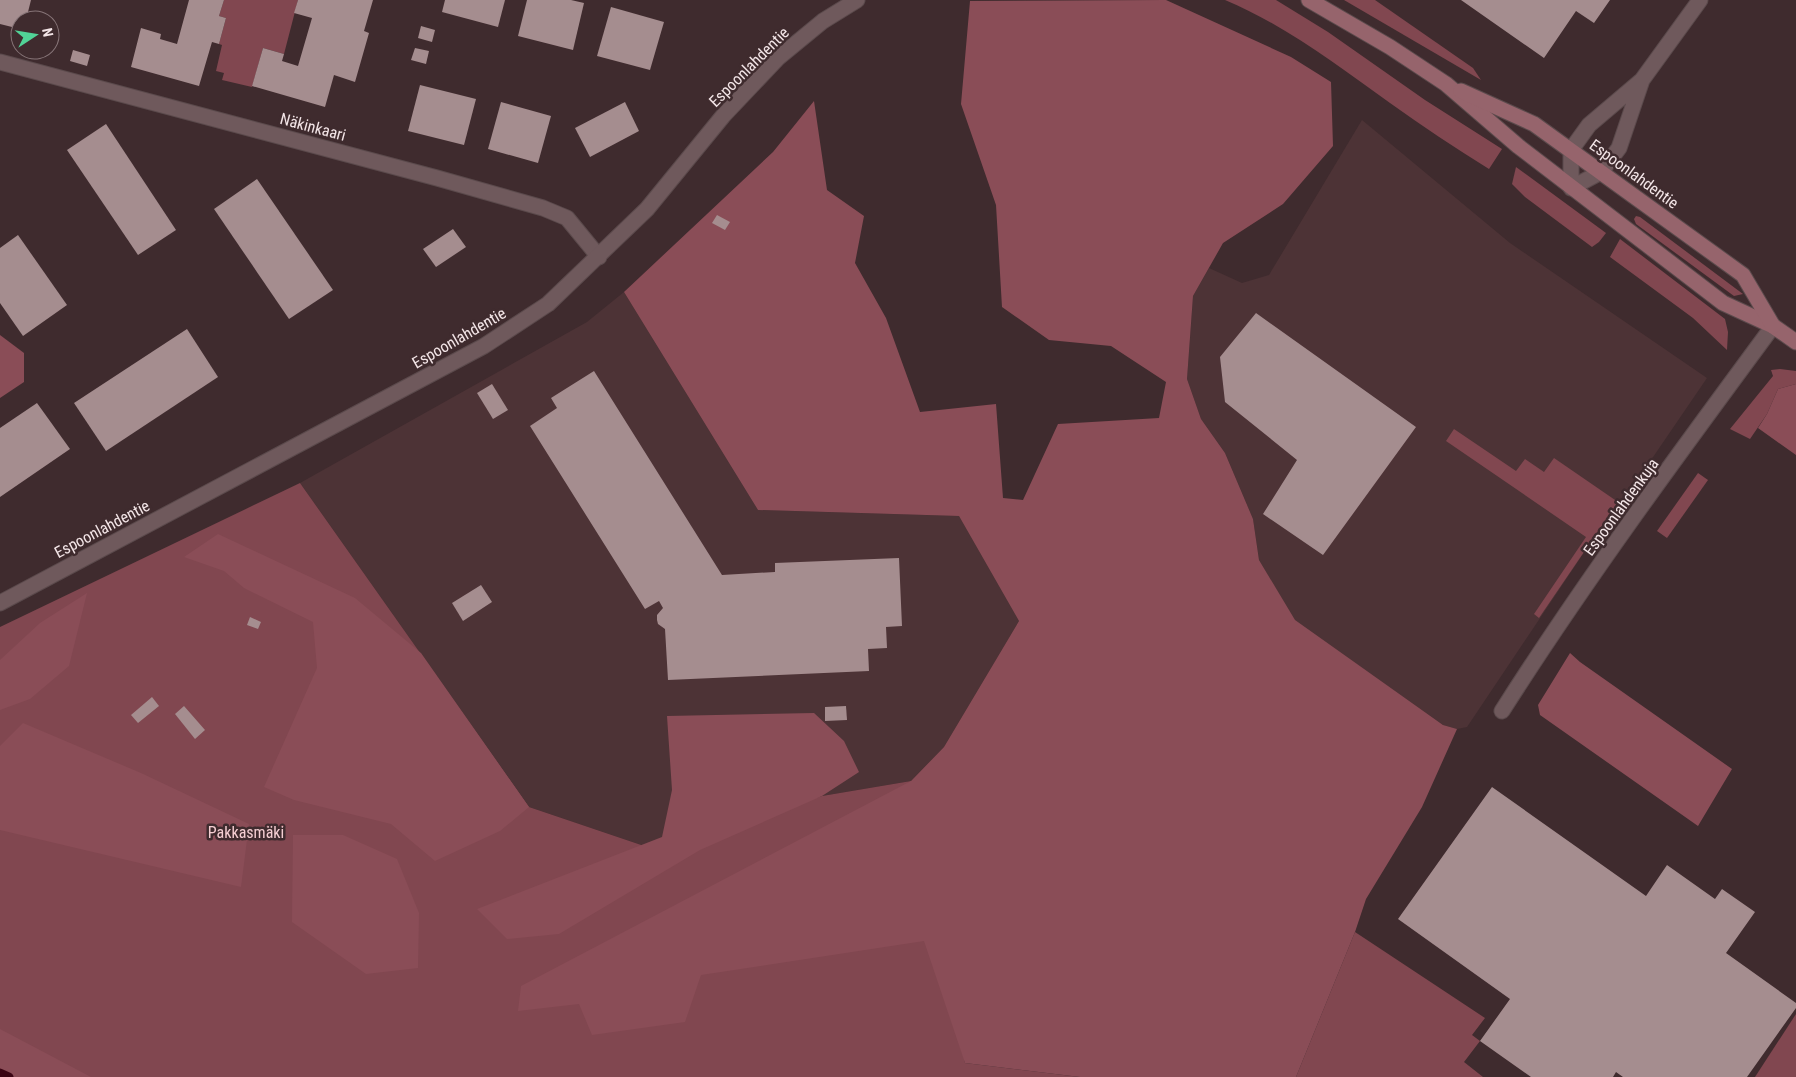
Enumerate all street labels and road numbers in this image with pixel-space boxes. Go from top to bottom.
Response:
street label: Espoonlahdentie [705,23,793,111]
street label: Näkinkaari [278,109,348,145]
street label: Espoonlahdentie [1586,135,1682,213]
street label: Espoonlahdentie [409,303,509,373]
street label: Espoonlahdenkuja [1579,455,1663,559]
street label: Espoonlahdentie [51,496,153,562]

